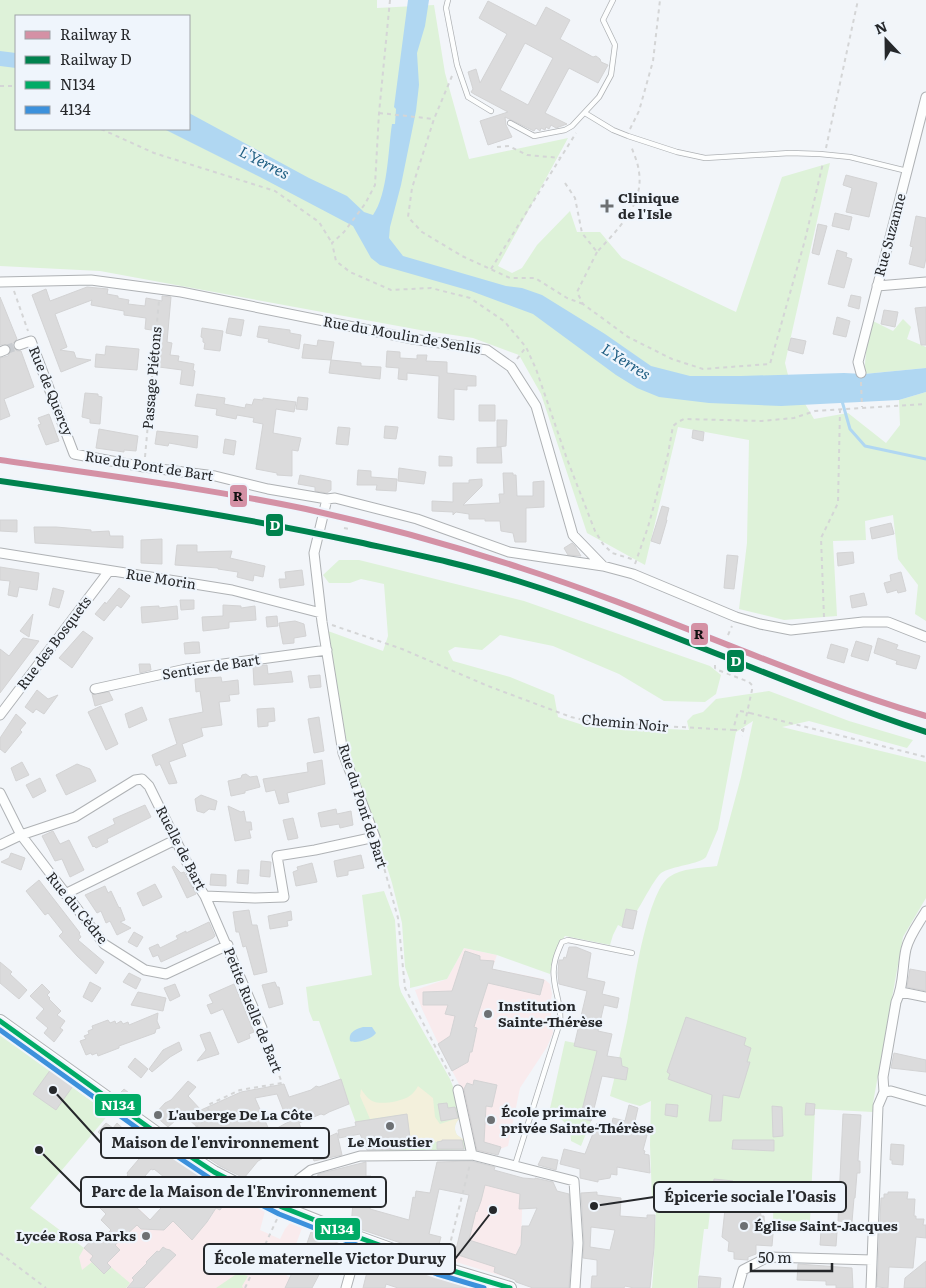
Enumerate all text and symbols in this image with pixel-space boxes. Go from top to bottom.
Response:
legend [15,15,190,130]
north arrow [861,15,911,65]
text: N [872,15,890,38]
text: Railway R [60,22,131,45]
text: Railway D [60,47,132,70]
text: N134 [60,72,95,95]
text: 4134 [60,97,91,120]
water label: L'Yerres [236,139,294,184]
place label: Clinique de l'Isle [618,187,679,223]
street label: Rue Suzanne [868,191,910,279]
marker: Clinique de l'Isle [600,199,614,213]
street label: Rue du Moulin de Senlis [322,310,483,358]
street label: Passage Piétons [137,326,165,430]
water label: L'Yerres [598,337,656,385]
street label: Rue de Quercy [25,343,79,439]
street label: Rue du Pont de Bart [84,445,215,485]
line badge: R [229,484,248,508]
text: R [233,485,244,505]
line badge: D [265,513,284,537]
text: D [270,514,281,534]
street label: Rue Morin [125,563,198,593]
street label: Rue des Bosquets [11,591,95,693]
line badge: R [690,622,709,646]
text: R [694,623,705,643]
street label: Sentier de Bart [161,648,261,684]
line badge: D [726,649,745,673]
text: D [731,650,742,670]
street label: Chemin Noir [581,708,670,736]
street label: Rue du Pont de Bart [334,741,394,871]
street label: Ruelle de Bart [152,802,212,893]
street label: Rue du Cèdre [42,867,113,948]
street label: Petite Ruelle de Bart [220,944,288,1075]
place label: Institution Sainte-Thérèse [498,995,603,1031]
marker: Institution Sainte-Thérèse [482,1008,494,1020]
line badge: N134 [94,1093,142,1117]
text: N134 [101,1094,135,1114]
place label: École primaire privée Sainte-Thérèse [501,1101,654,1137]
place label: L'auberge De La Côte [168,1104,313,1124]
marker: L'auberge De La Côte [152,1109,164,1121]
marker: École primaire privée Sainte-Thérèse [485,1114,497,1126]
marker: Le Moustier [384,1120,396,1132]
callout: Maison de l'environnement [101,1128,329,1158]
text: Maison de l'environnement [111,1130,319,1153]
place label: Le Moustier [347,1131,433,1151]
callout: Parc de la Maison de l'Environnement [81,1177,386,1207]
text: Parc de la Maison de l'Environnement [91,1179,377,1202]
callout: Épicerie sociale l'Oasis [654,1182,846,1212]
text: Épicerie sociale l'Oasis [664,1184,837,1207]
place label: Église Saint-Jacques [754,1215,898,1235]
line badge: N134 [314,1217,361,1241]
text: N134 [320,1218,354,1238]
marker: Église Saint-Jacques [738,1220,750,1232]
place label: Lycée Rosa Parks [16,1225,136,1245]
marker: Lycée Rosa Parks [140,1230,152,1242]
scale bar [751,1240,832,1272]
callout: École maternelle Victor Duruy [204,1244,455,1274]
text: 50 m [758,1245,792,1268]
text: École maternelle Victor Duruy [214,1246,447,1269]

